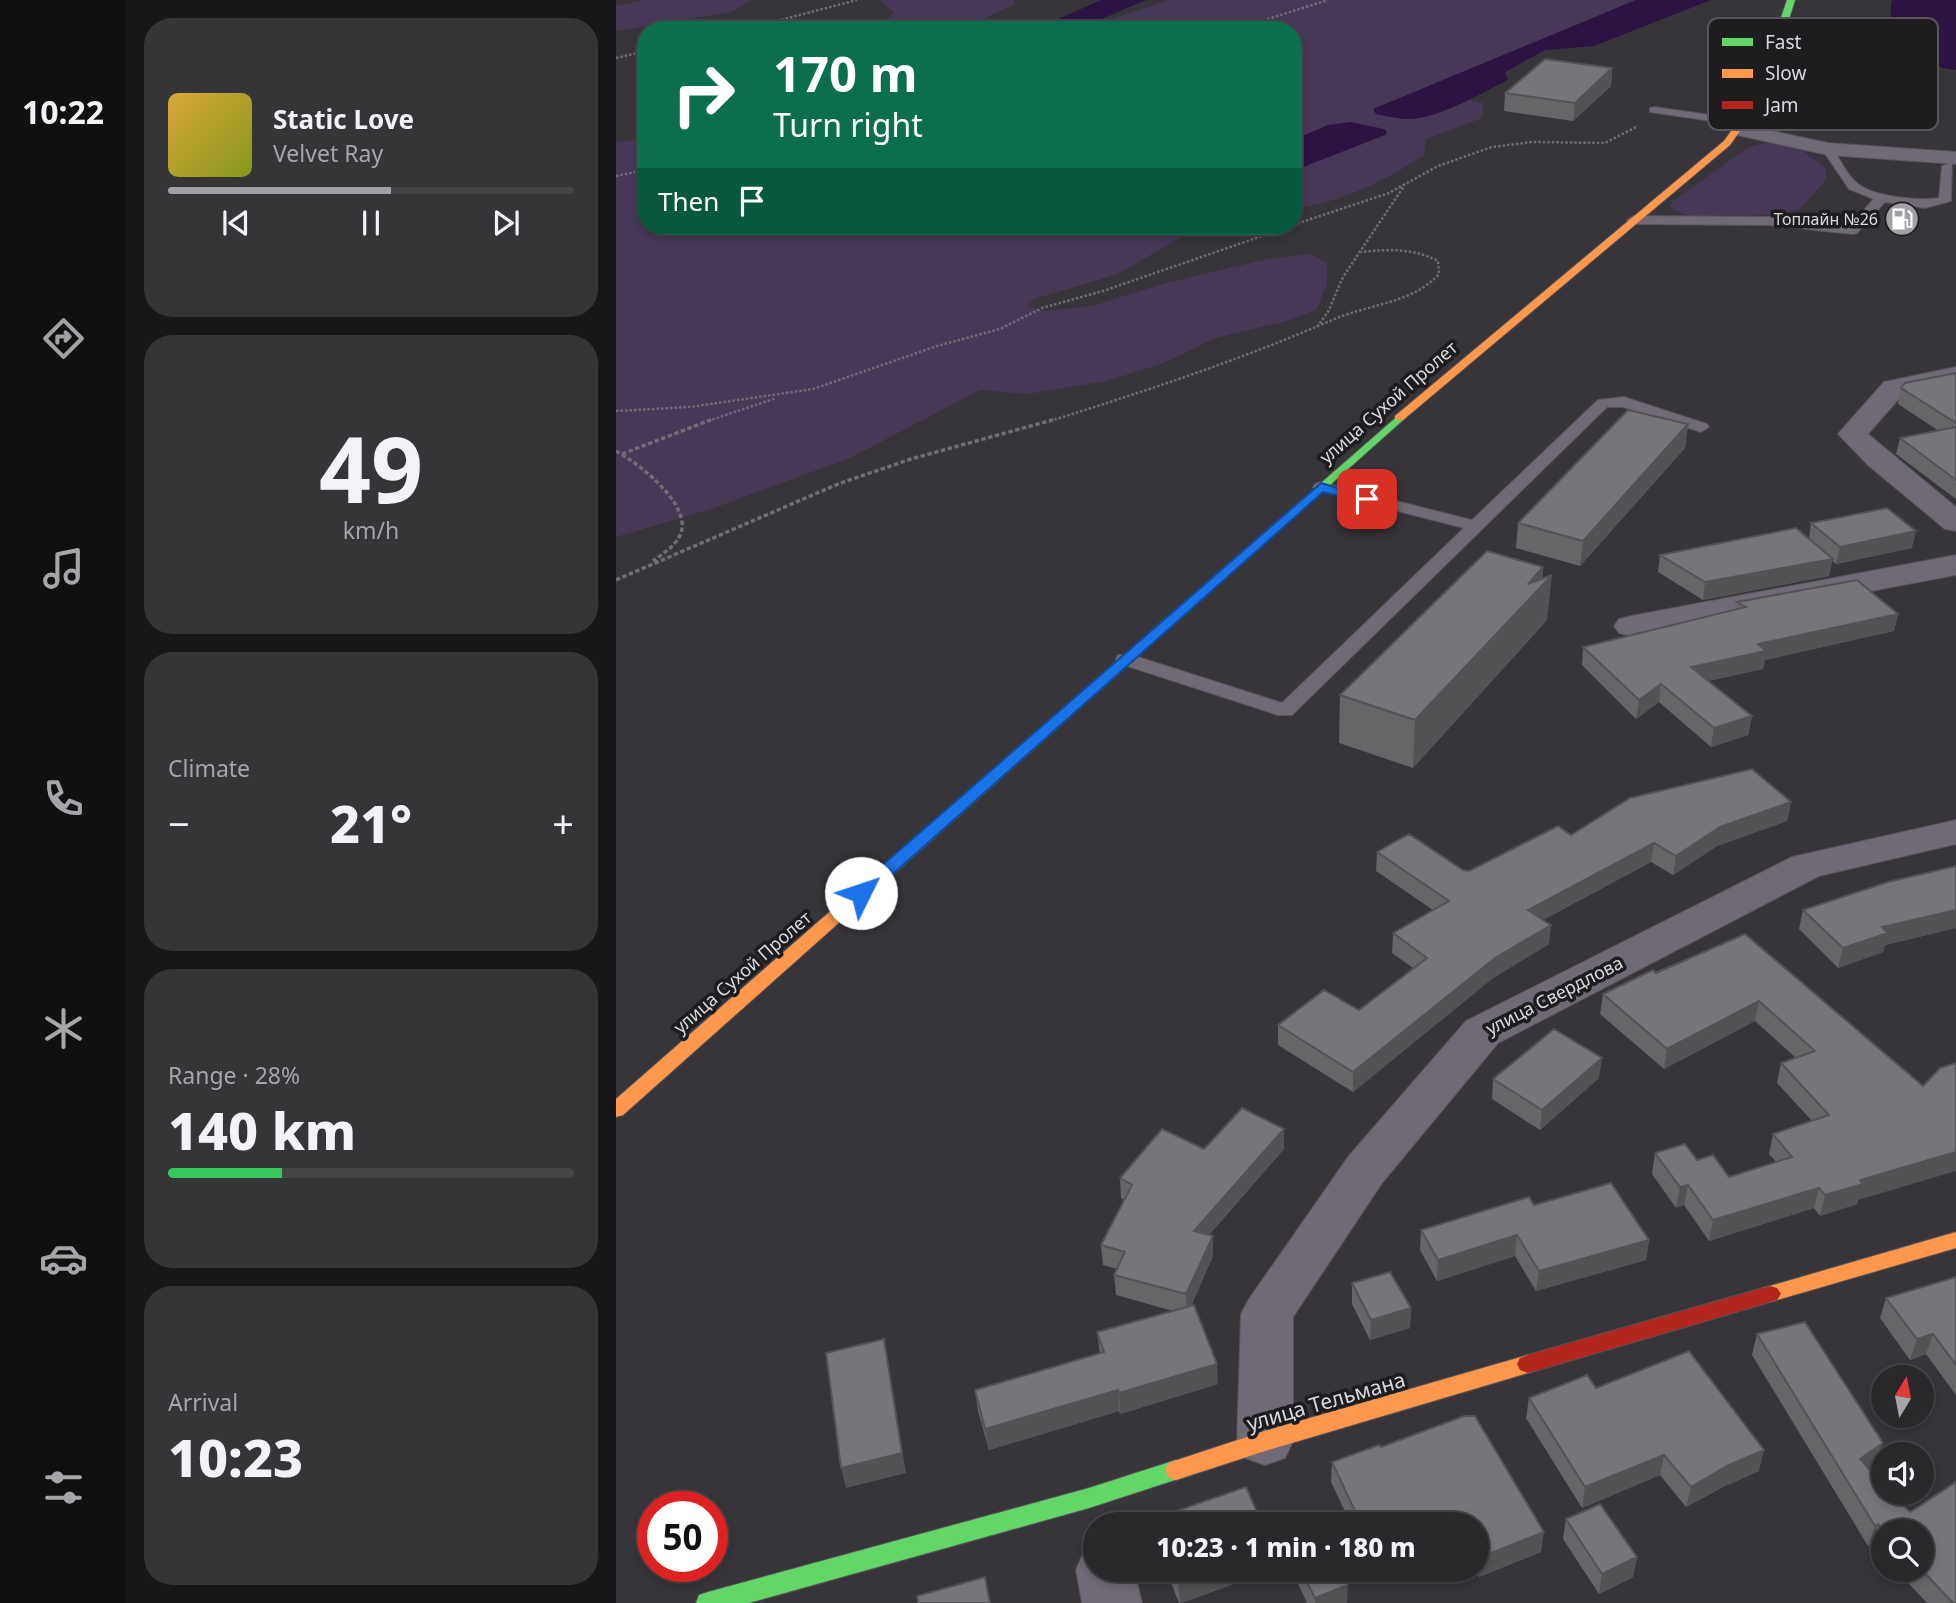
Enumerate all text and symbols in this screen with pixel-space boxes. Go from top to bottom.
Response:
legend [1708,18,1938,130]
text: Fast [1765,29,1802,55]
text: 170 m [773,40,918,106]
icon: right [658,49,749,140]
text: Slow [1765,60,1806,86]
text: 10:22 [22,90,104,133]
text: Jam [1763,92,1799,118]
text: Static Love [273,101,414,137]
text: Turn right [773,103,923,146]
text: Velvet Ray [273,137,383,169]
icon: arrive [733,182,771,220]
text: Then [658,183,719,219]
fuel station icon: Топлайн №26 [1883,200,1921,238]
icon: previous [217,204,255,242]
icon: pause [352,204,390,242]
icon: next [487,204,525,242]
place label: Топлайн №26 [1774,208,1878,230]
icon: directions [39,314,88,363]
street label: улица Сухой Пролет [1314,335,1462,469]
text: 49 [319,406,423,530]
pin [1337,469,1397,529]
icon: arrive [1348,480,1386,518]
text: km/h [343,514,399,546]
icon: music [39,544,88,593]
text: Climate [168,752,250,784]
icon: phone [39,774,88,823]
text: 21° [330,787,412,858]
text: − [168,797,190,849]
text: + [552,797,574,849]
position arrow [824,856,898,930]
street label: улица Сухой Пролет [668,905,816,1039]
street label: улица Свердлова [1481,950,1627,1040]
icon: climate [39,1004,88,1053]
text: Range · 28% [168,1059,300,1091]
text: 140 km [168,1094,356,1165]
icon: car [39,1234,88,1283]
street label: улица Тельмана [1244,1365,1408,1437]
north arrow [1871,1365,1934,1428]
map controls [1871,1365,1934,1582]
text: Arrival [168,1386,238,1418]
text: 10:23 [168,1421,303,1492]
button: sound [1871,1442,1934,1505]
icon: filters [39,1463,88,1512]
speed limit sign: 50 [637,1491,728,1582]
button: search [1871,1519,1934,1582]
text: 10:23 · 1 min · 180 m [1156,1529,1416,1565]

